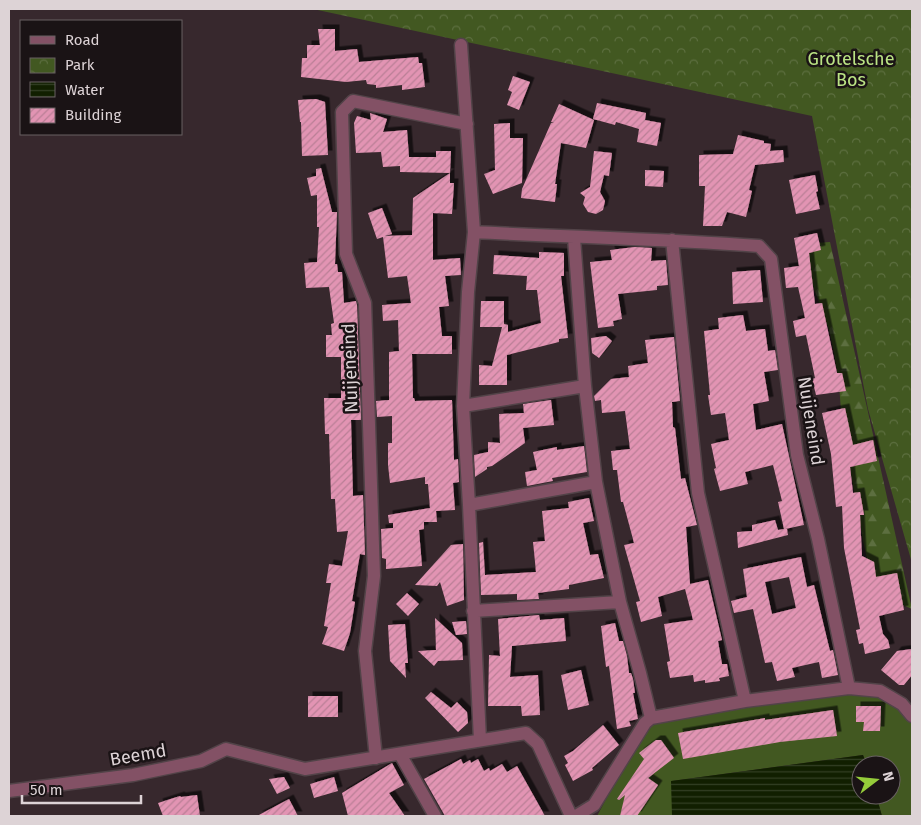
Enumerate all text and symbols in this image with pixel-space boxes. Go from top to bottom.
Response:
legend [20,20,182,135]
text: Road [65,31,100,49]
park label: Grotelsche Bos [808,48,894,91]
text: Park [65,56,95,74]
text: Water [65,81,104,99]
text: Building [65,106,121,124]
street label: Nuijeneind [337,323,363,413]
street label: Nuijeneind [793,375,829,467]
street label: Beemd [108,739,168,771]
north arrow [851,755,901,805]
text: N [879,770,897,783]
scale bar [22,772,141,804]
text: 50 m [30,781,63,799]

